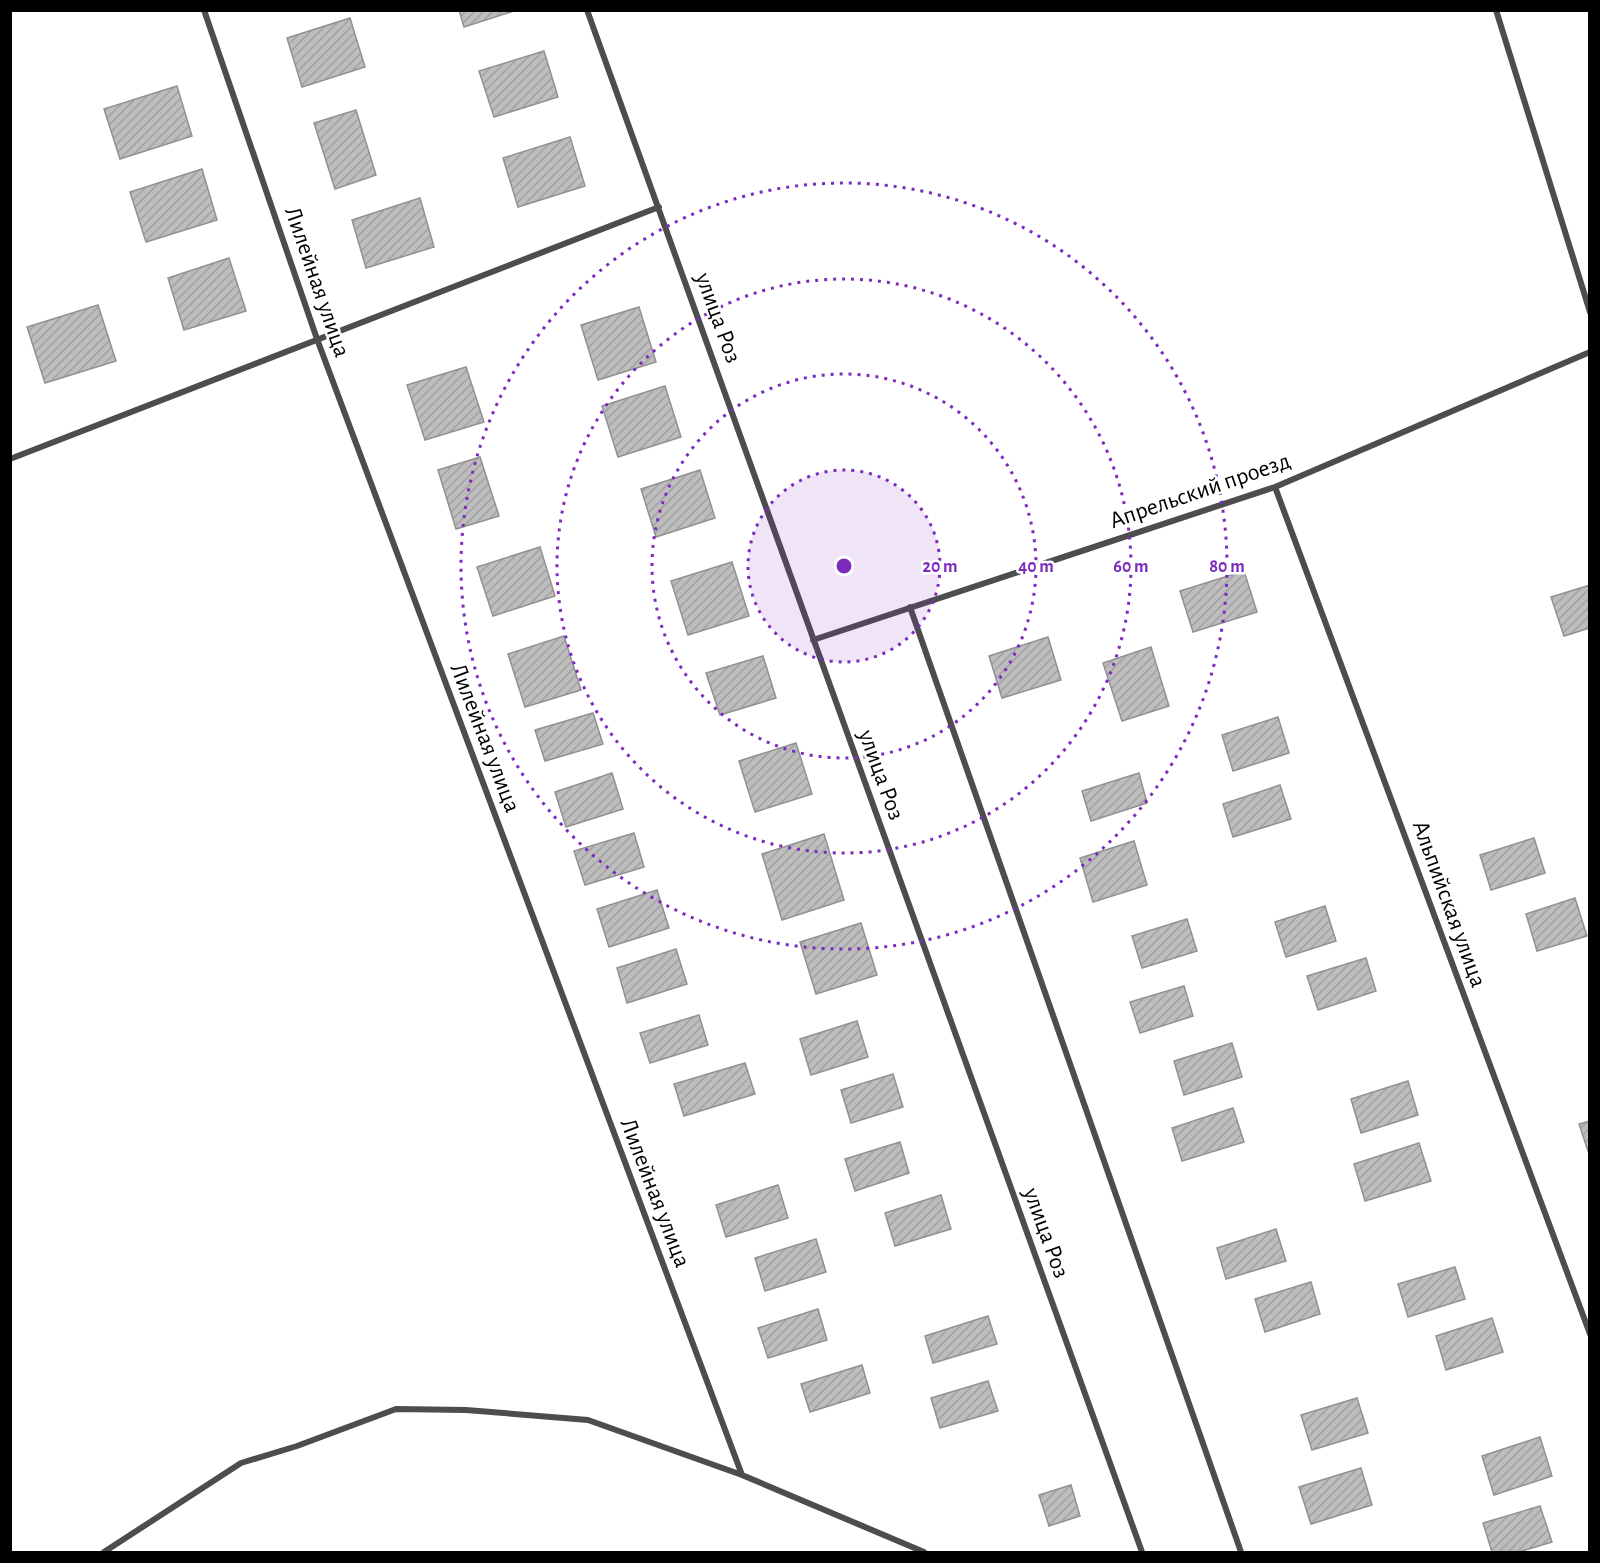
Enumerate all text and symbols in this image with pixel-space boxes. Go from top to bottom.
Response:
street label: Лилейная улица [280,204,354,360]
street label: улица Роз [690,269,745,366]
street label: Апрельский проезд [1107,449,1293,533]
centre of rings [834,556,854,576]
text: 20 m [922,558,958,576]
text: 40 m [1018,558,1054,576]
text: 60 m [1113,558,1149,576]
text: 80 m [1209,558,1245,576]
street label: Лилейная улица [446,660,524,816]
street label: улица Роз [853,726,908,823]
street label: Альпийская улица [1408,817,1490,991]
street label: Лилейная улица [616,1115,694,1271]
street label: улица Роз [1018,1184,1073,1281]

